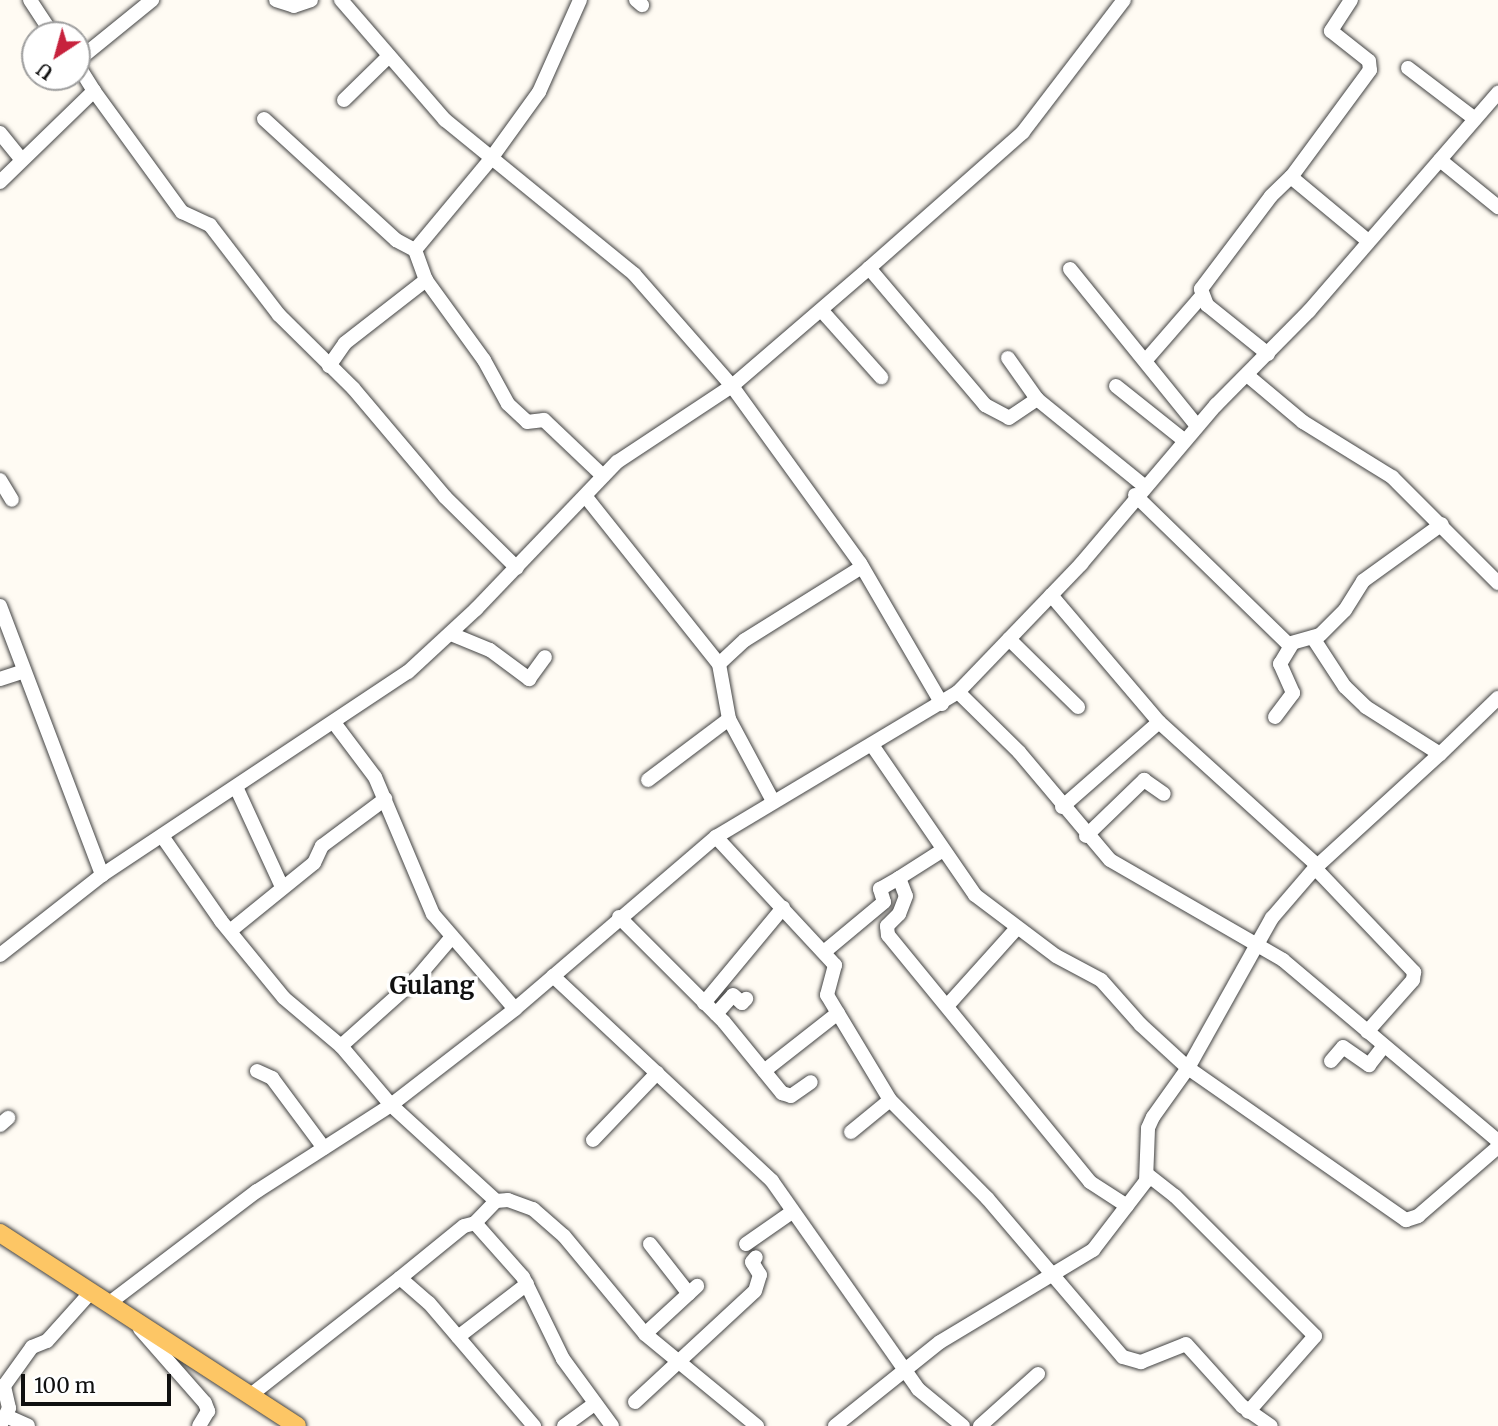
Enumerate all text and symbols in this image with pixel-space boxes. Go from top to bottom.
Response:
north arrow [21,21,91,91]
text: U [32,58,58,85]
district label: Gulang [389,972,475,1000]
scale bar [24,1360,175,1404]
text: 100 m [34,1372,96,1399]

